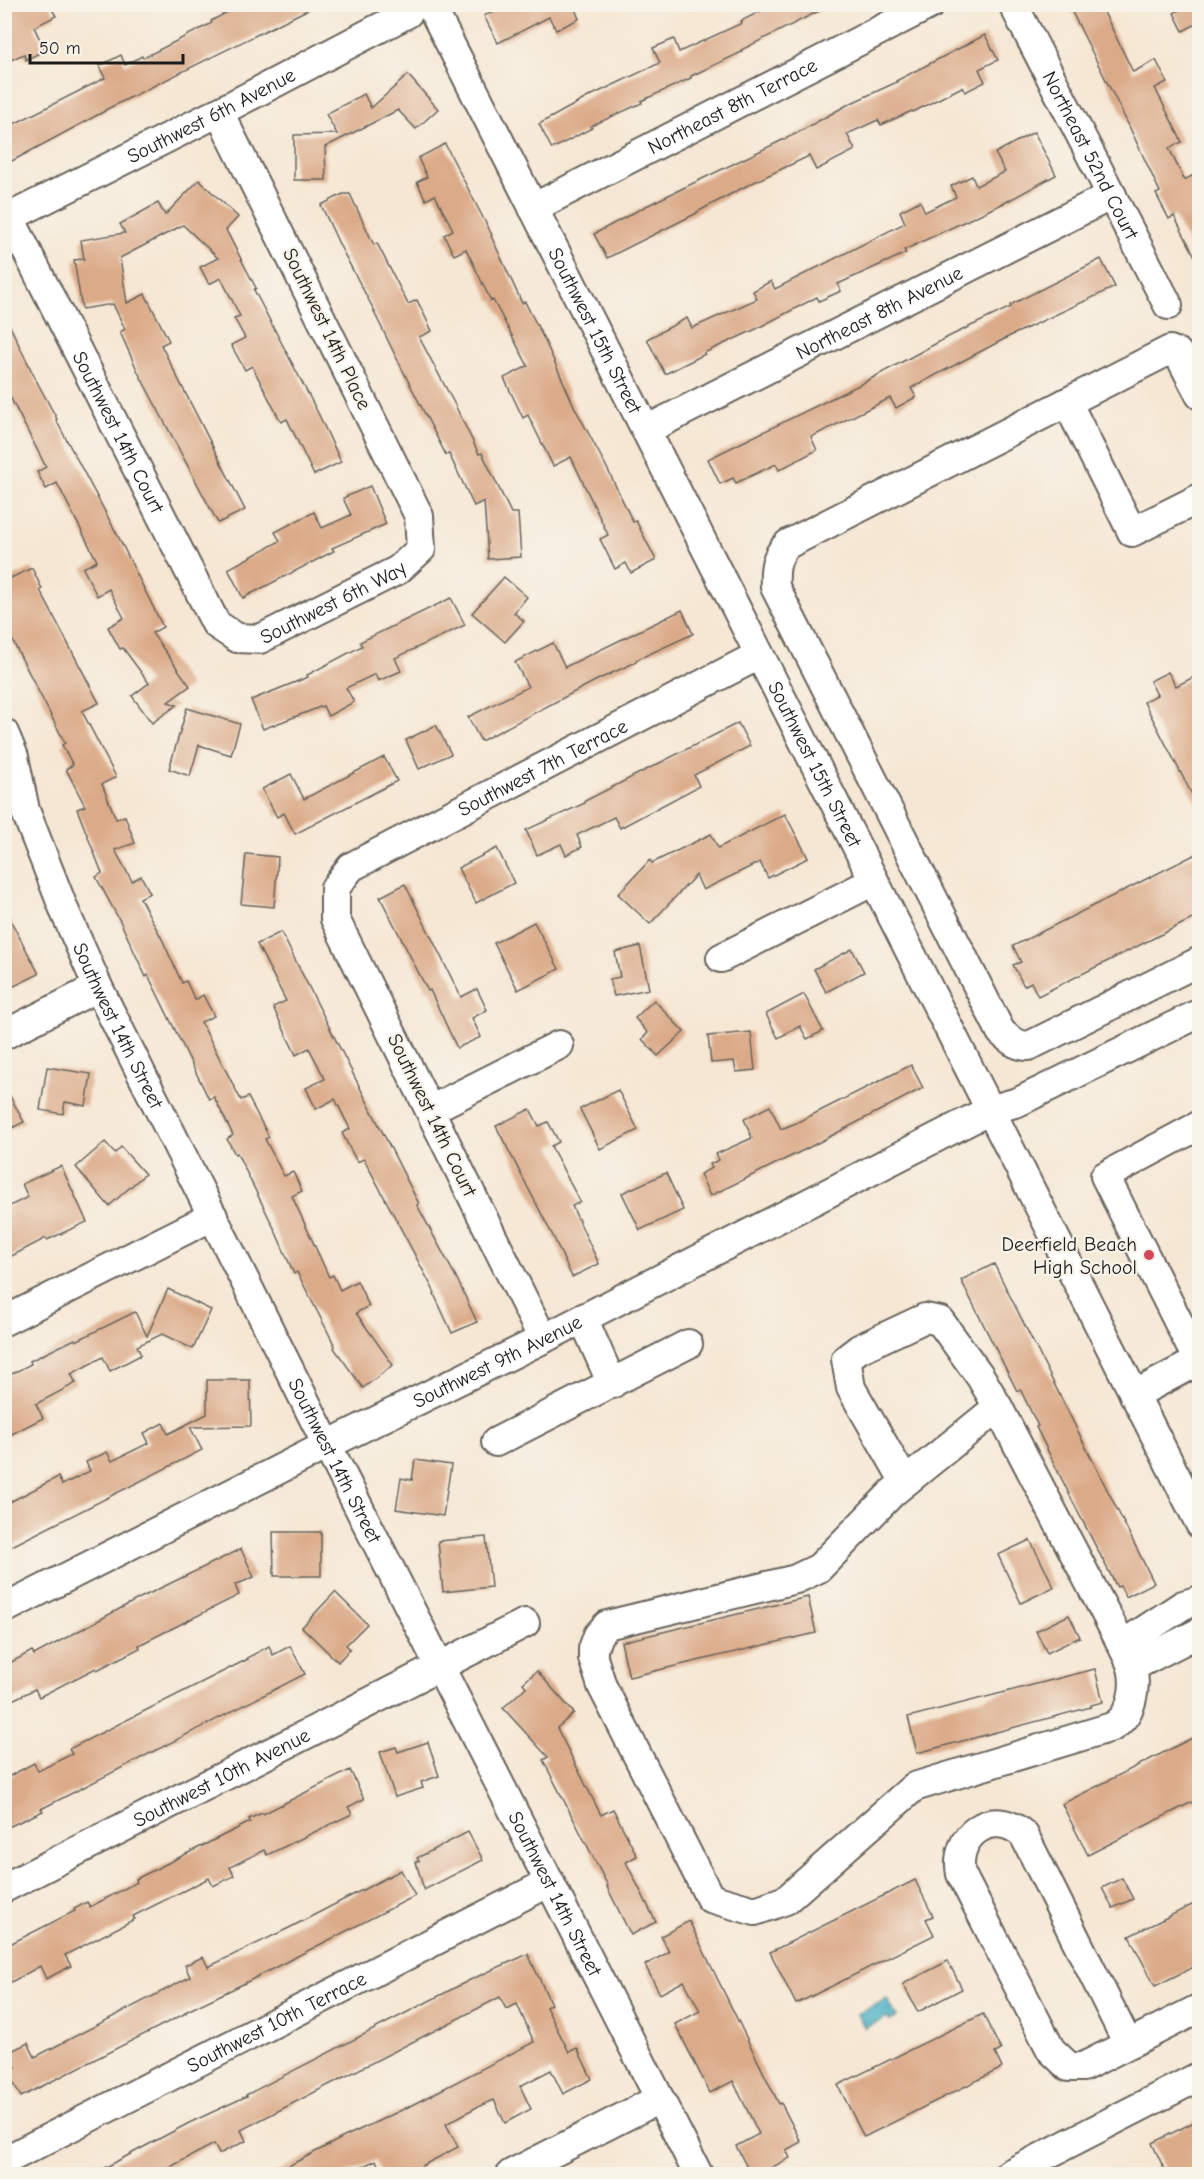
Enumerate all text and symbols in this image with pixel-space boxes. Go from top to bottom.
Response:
scale bar [30,27,183,65]
text: 50 m [39,38,81,59]
street label: Northeast 8th Terrace [644,53,821,159]
street label: Southwest 6th Avenue [123,63,299,168]
street label: Northeast 52nd Court [1038,67,1144,244]
street label: Southwest 14th Place [278,244,376,414]
street label: Southwest 15th Street [544,244,648,418]
street label: Northeast 8th Avenue [792,261,966,364]
street label: Southwest 14th Court [68,347,170,518]
street label: Southwest 6th Way [256,557,411,649]
street label: Southwest 15th Street [763,677,867,852]
street label: Southwest 7th Terrace [454,714,631,821]
street label: Southwest 14th Street [68,939,169,1113]
street label: Southwest 14th Court [383,1030,482,1201]
place label: Deerfield Beach High School [1002,1233,1137,1279]
marker: Deerfield Beach High School [1142,1248,1156,1262]
street label: Southwest 9th Avenue [409,1310,586,1413]
street label: Southwest 14th Street [284,1374,387,1548]
street label: Southwest 10th Avenue [129,1723,314,1832]
street label: Southwest 14th Street [504,1807,607,1981]
street label: Southwest 10th Terrace [183,1966,370,2077]

